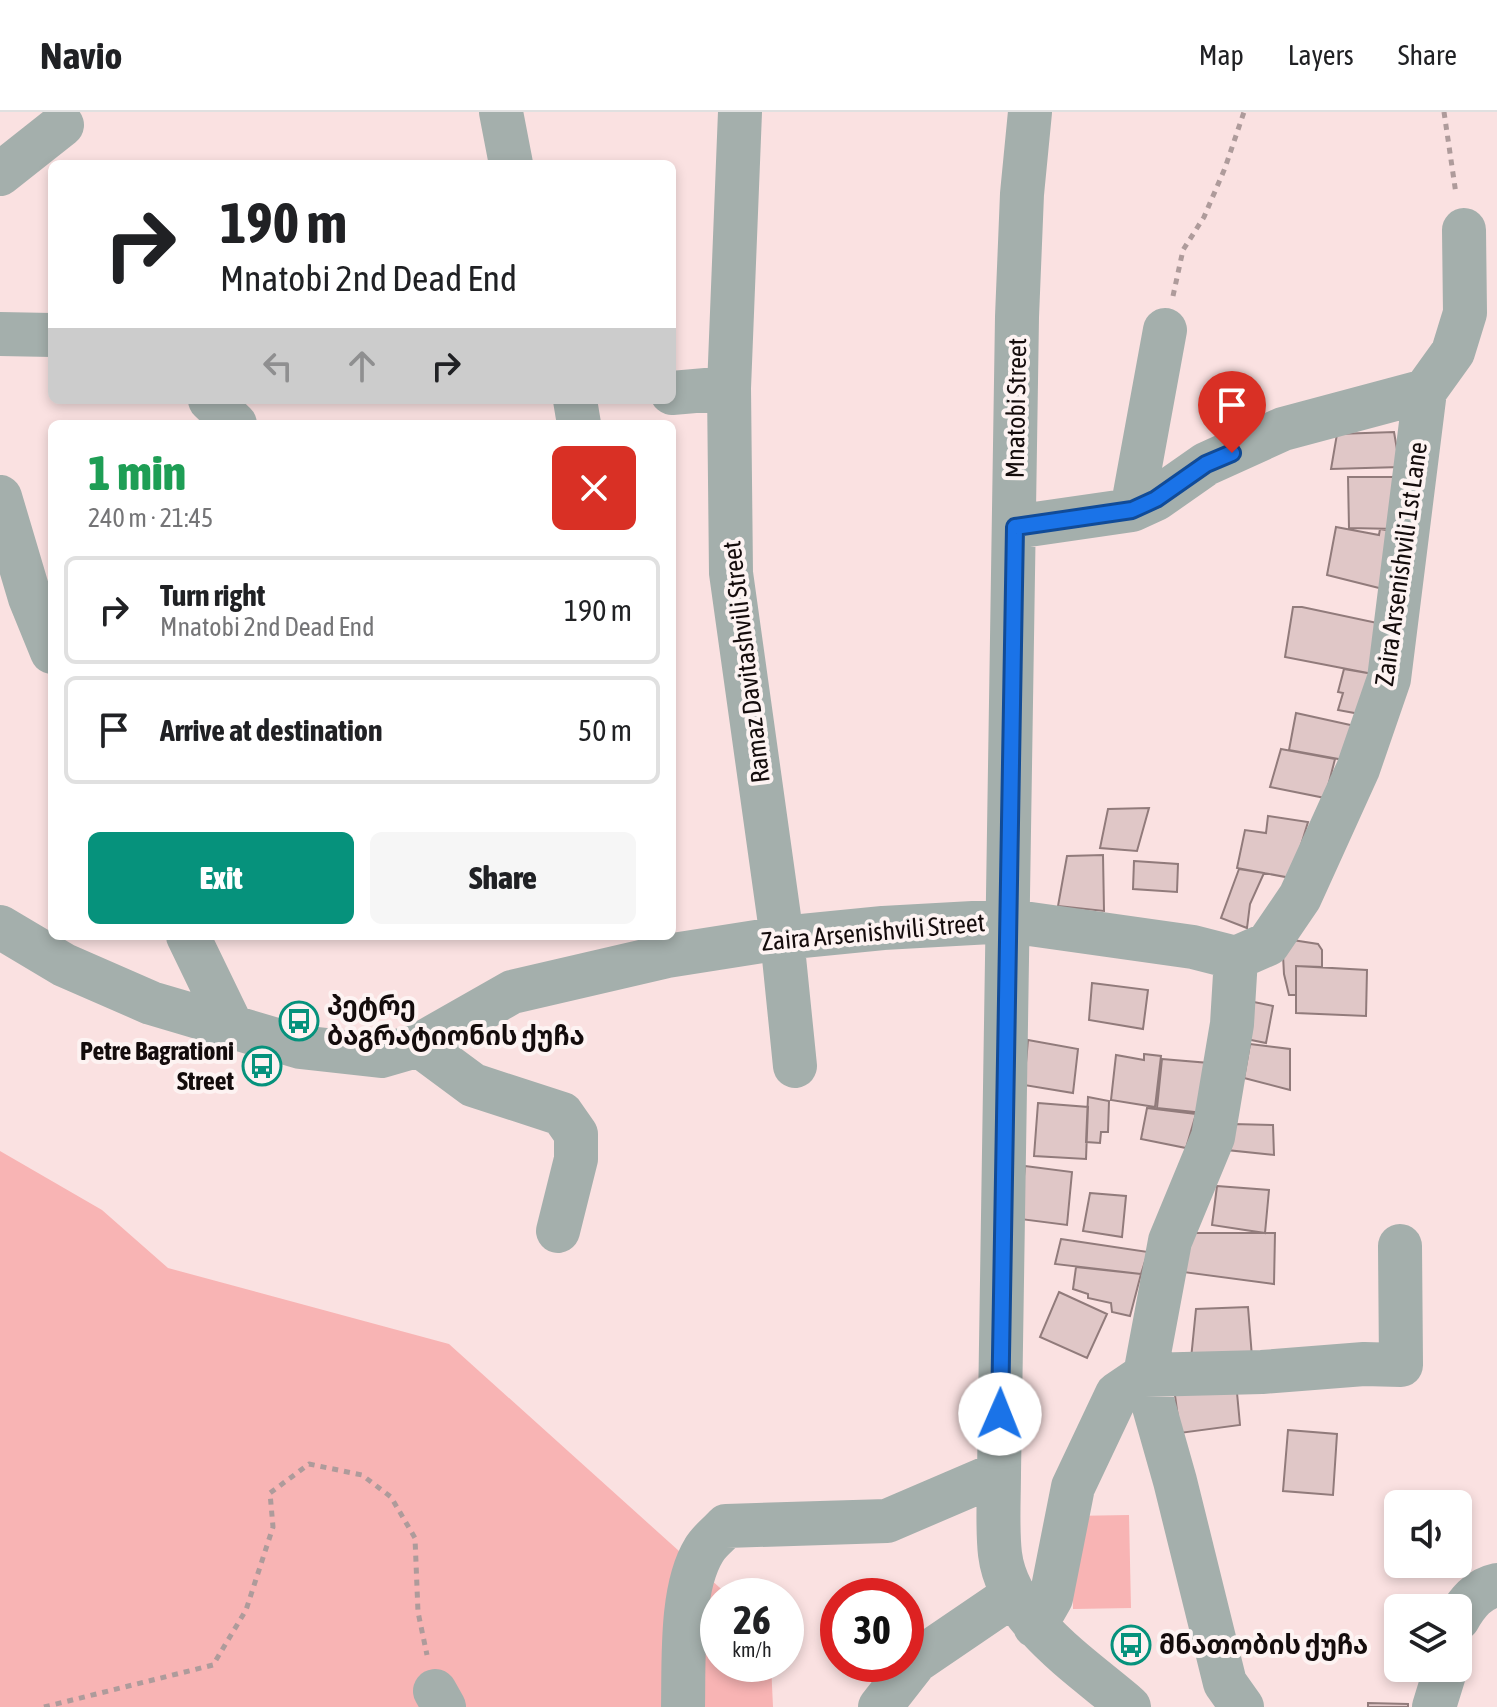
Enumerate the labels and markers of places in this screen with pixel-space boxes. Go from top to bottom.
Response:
pin [1198,371,1266,453]
place label: პეტრე ბაგრატიონის ქუჩა [327,991,585,1052]
bus stop icon: პეტრე ბაგრატიონის ქუჩა [278,1000,320,1042]
place label: Petre Bagrationi Street [80,1036,235,1096]
bus stop icon: Petre Bagrationi Street [241,1045,283,1087]
bus stop icon: მნათობის ქუჩა [1110,1624,1152,1666]
place label: მნათობის ქუჩა [1159,1630,1368,1661]

